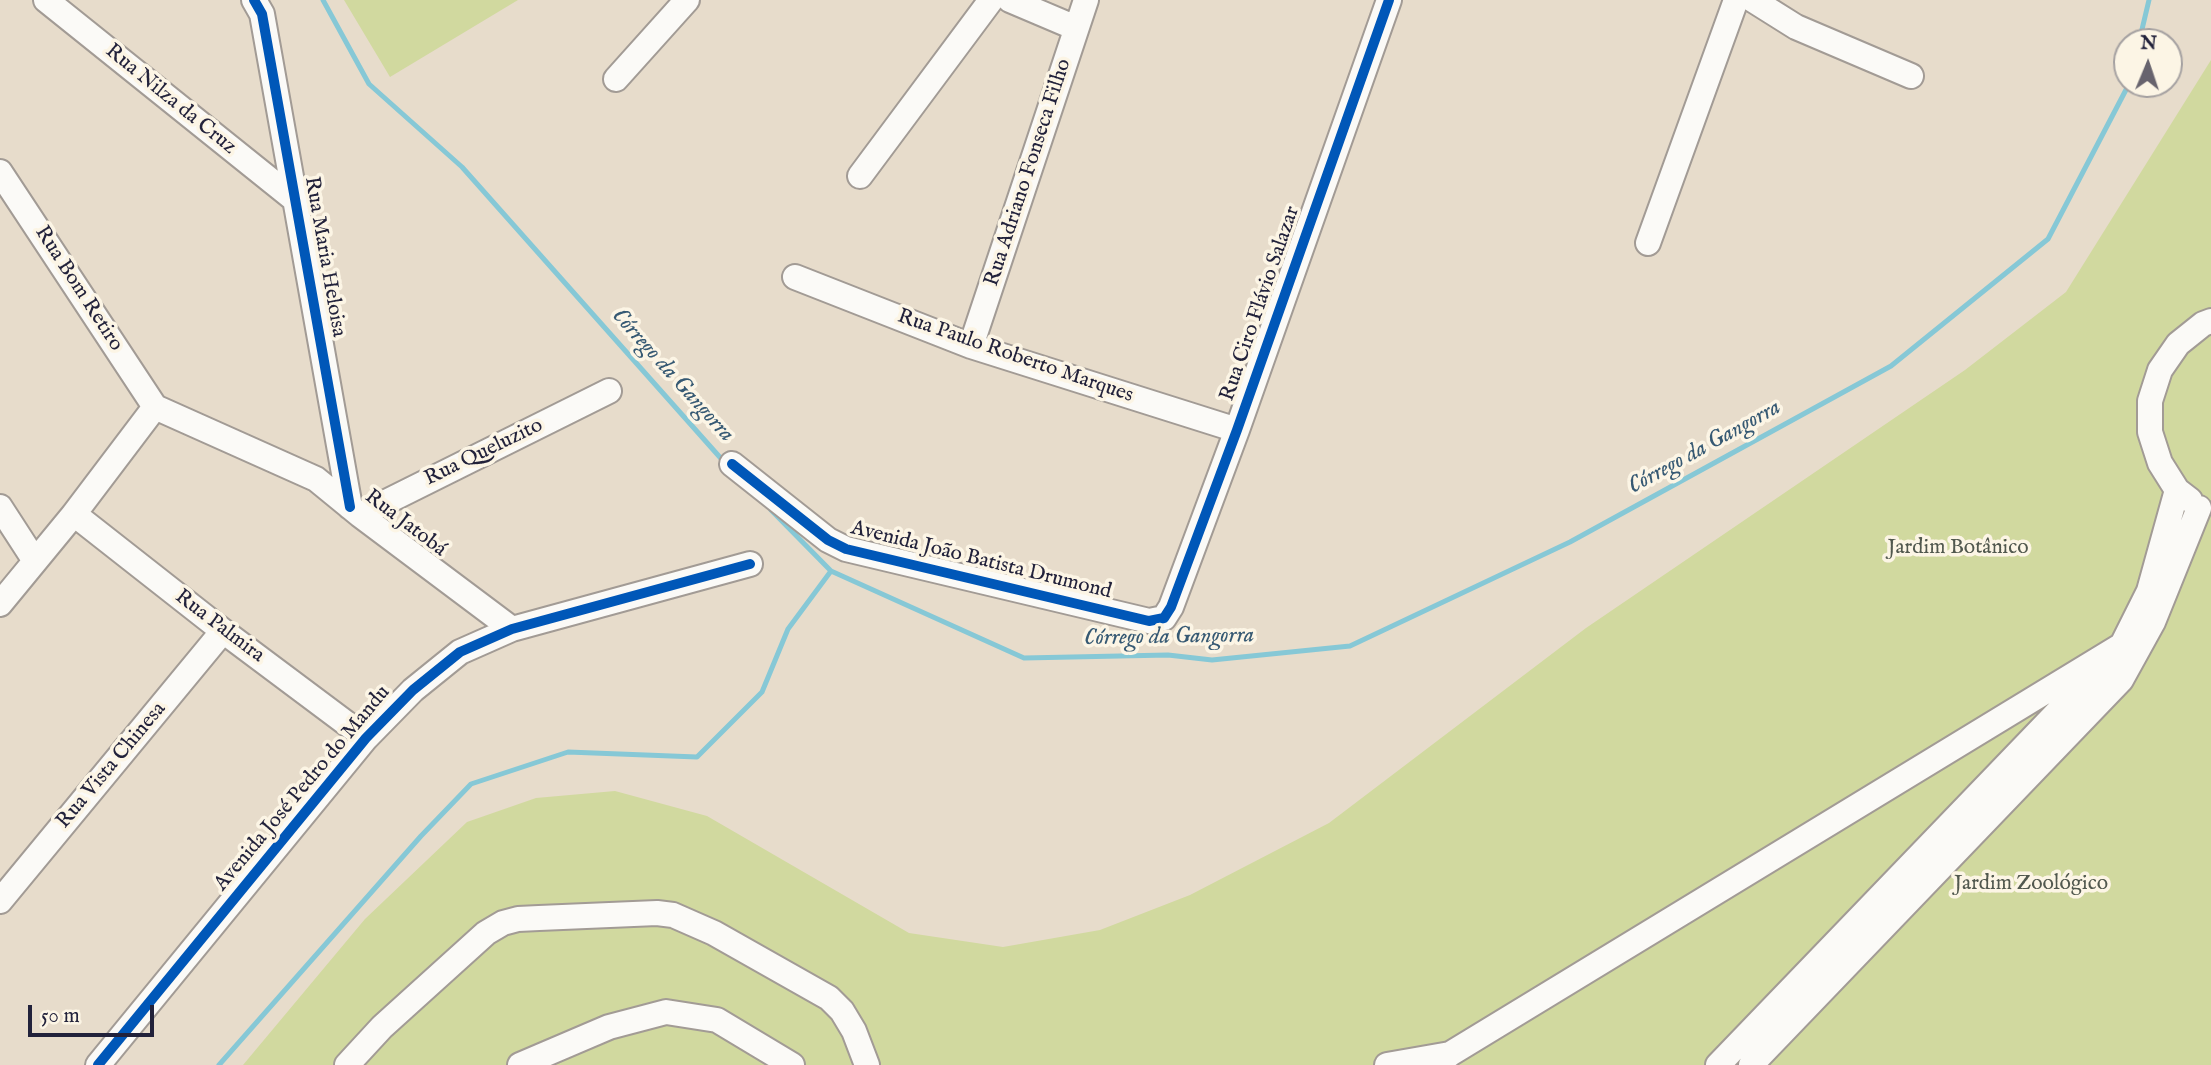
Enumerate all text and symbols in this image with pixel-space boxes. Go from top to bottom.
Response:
north arrow [2113,28,2183,98]
text: N [2140,32,2157,56]
street label: Rua Nilza da Cruz [99,39,241,161]
street label: Rua Adriano Fonseca Filho [980,56,1078,290]
street label: Rua Maria Heloisa [297,175,351,339]
street label: Rua Ciro Flávio Salazar [1216,203,1306,405]
street label: Rua Bom Retiro [28,222,128,356]
water label: Córrego da Gangorra [605,303,739,449]
street label: Rua Paulo Roberto Marques [894,305,1136,409]
water label: Córrego da Gangorra [1624,395,1786,501]
street label: Rua Queluzito [421,414,547,492]
street label: Rua Jatobá [359,485,451,563]
street label: Avenida João Batista Drumond [848,516,1114,606]
park label: Jardim Botânico [1888,536,2028,562]
street label: Rua Palmira [169,585,269,669]
water label: Córrego da Gangorra [1084,623,1254,653]
street label: Avenida José Pedro do Mandu [210,681,396,897]
street label: Rua Vista Chinesa [52,698,172,834]
park label: Jardim Zoológico [1954,872,2108,898]
scale bar [32,992,158,1036]
text: 50 m [41,1003,80,1030]

